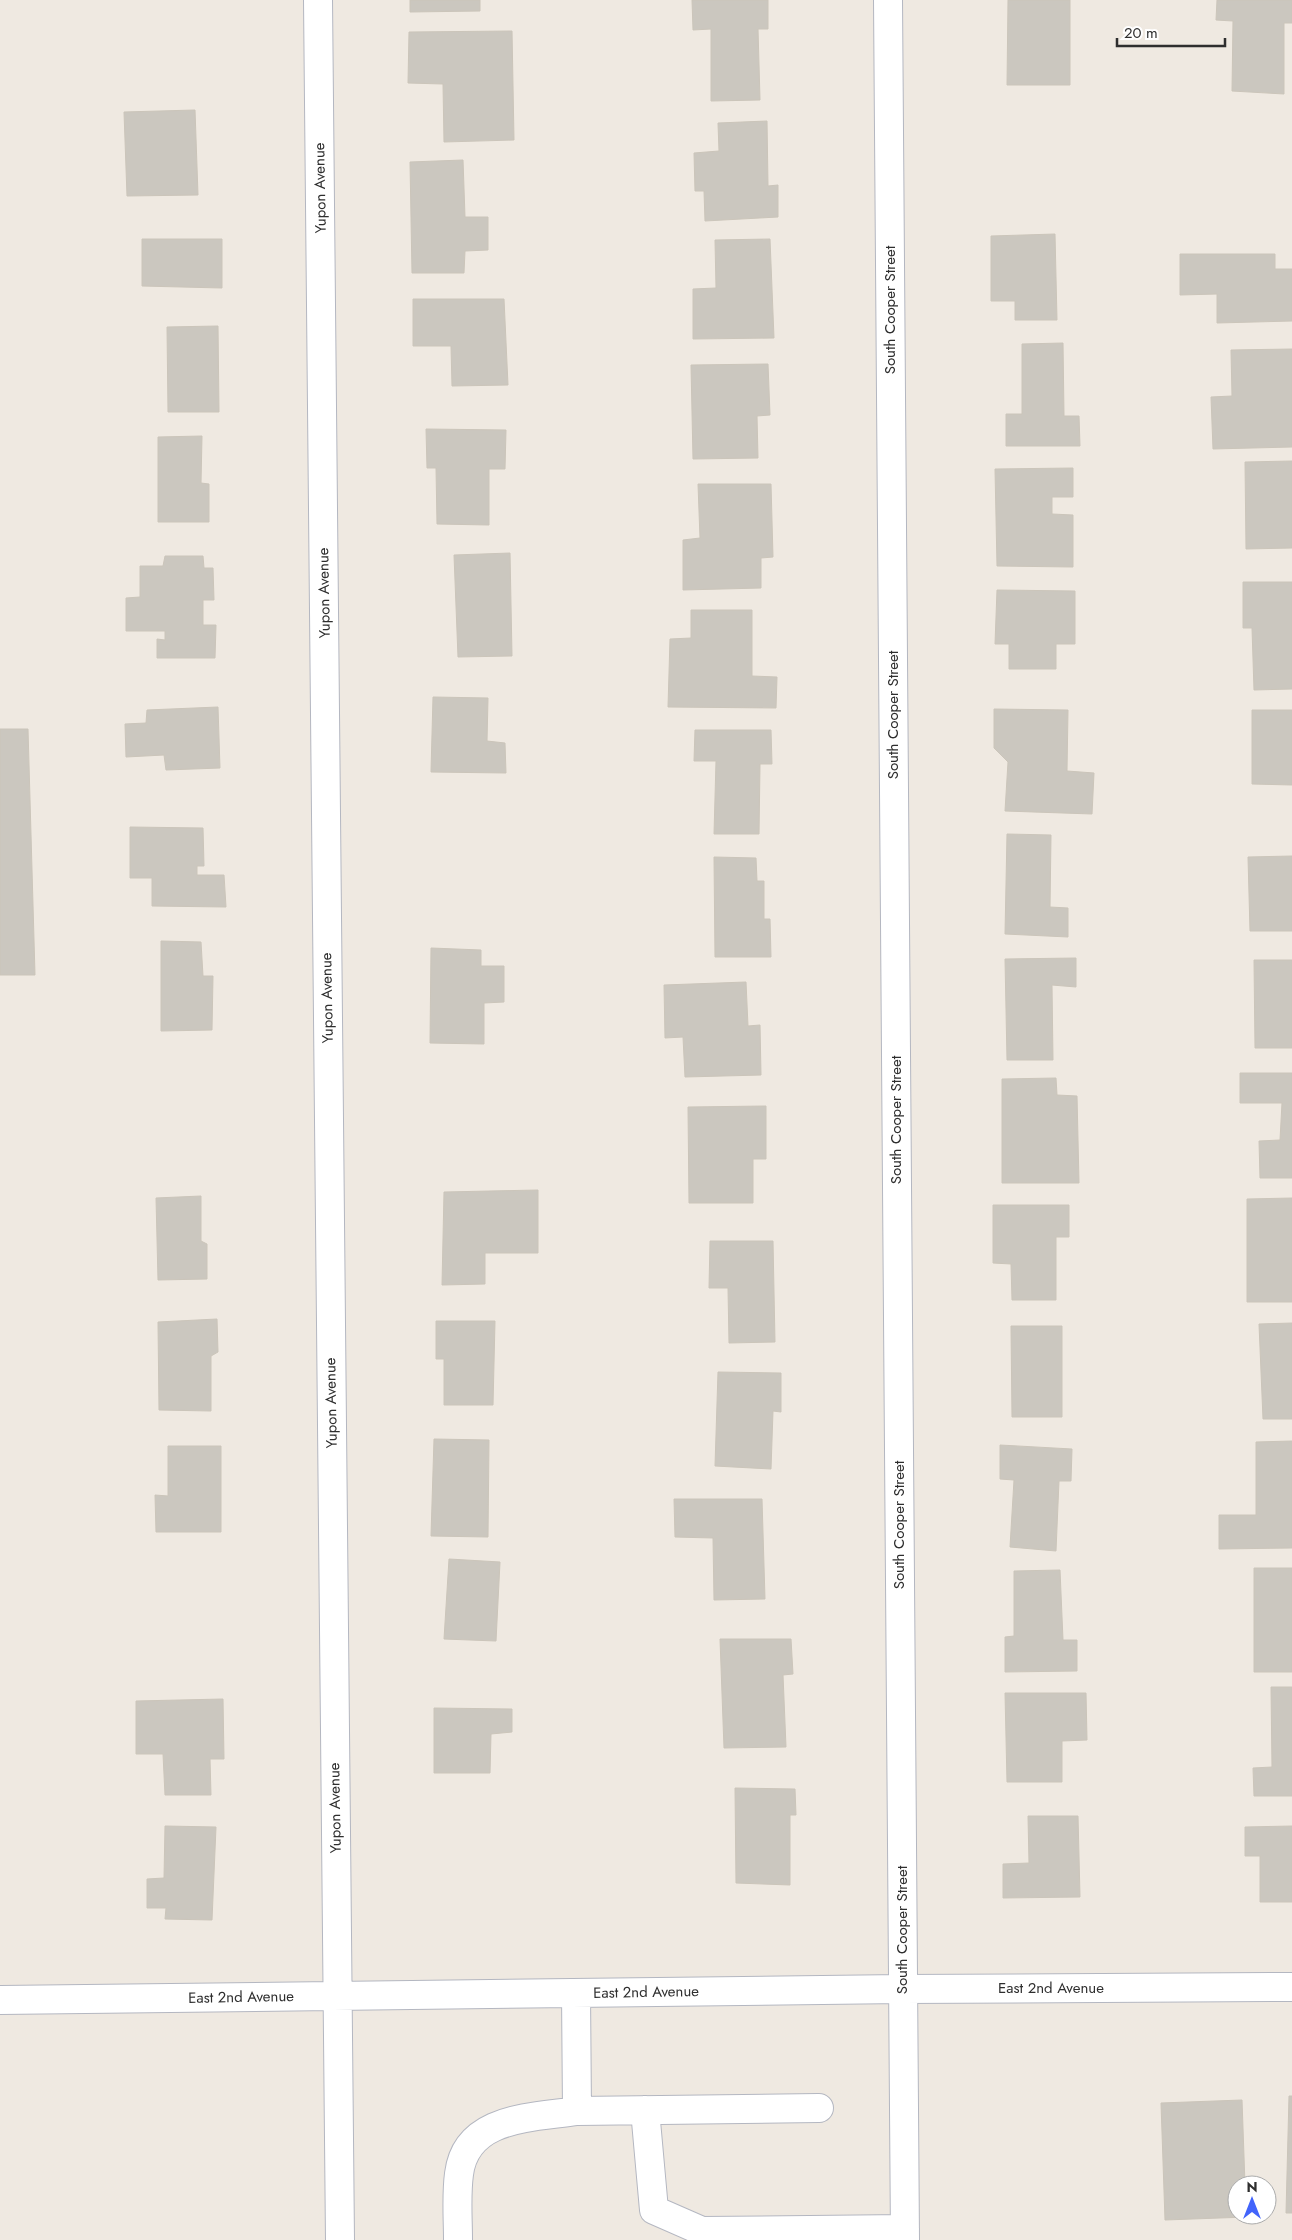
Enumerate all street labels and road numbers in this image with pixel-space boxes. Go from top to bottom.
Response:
street label: Yupon Avenue [308,142,332,234]
street label: South Cooper Street [879,245,901,374]
street label: Yupon Avenue [312,547,336,639]
street label: South Cooper Street [882,650,904,779]
street label: Yupon Avenue [315,952,339,1044]
street label: South Cooper Street [885,1055,907,1184]
street label: Yupon Avenue [319,1357,343,1449]
street label: South Cooper Street [888,1460,910,1589]
street label: Yupon Avenue [323,1762,347,1854]
street label: South Cooper Street [891,1865,913,1994]
street label: East 2nd Avenue [998,1977,1104,1999]
street label: East 2nd Avenue [593,1980,699,2004]
street label: East 2nd Avenue [188,1985,294,2009]

